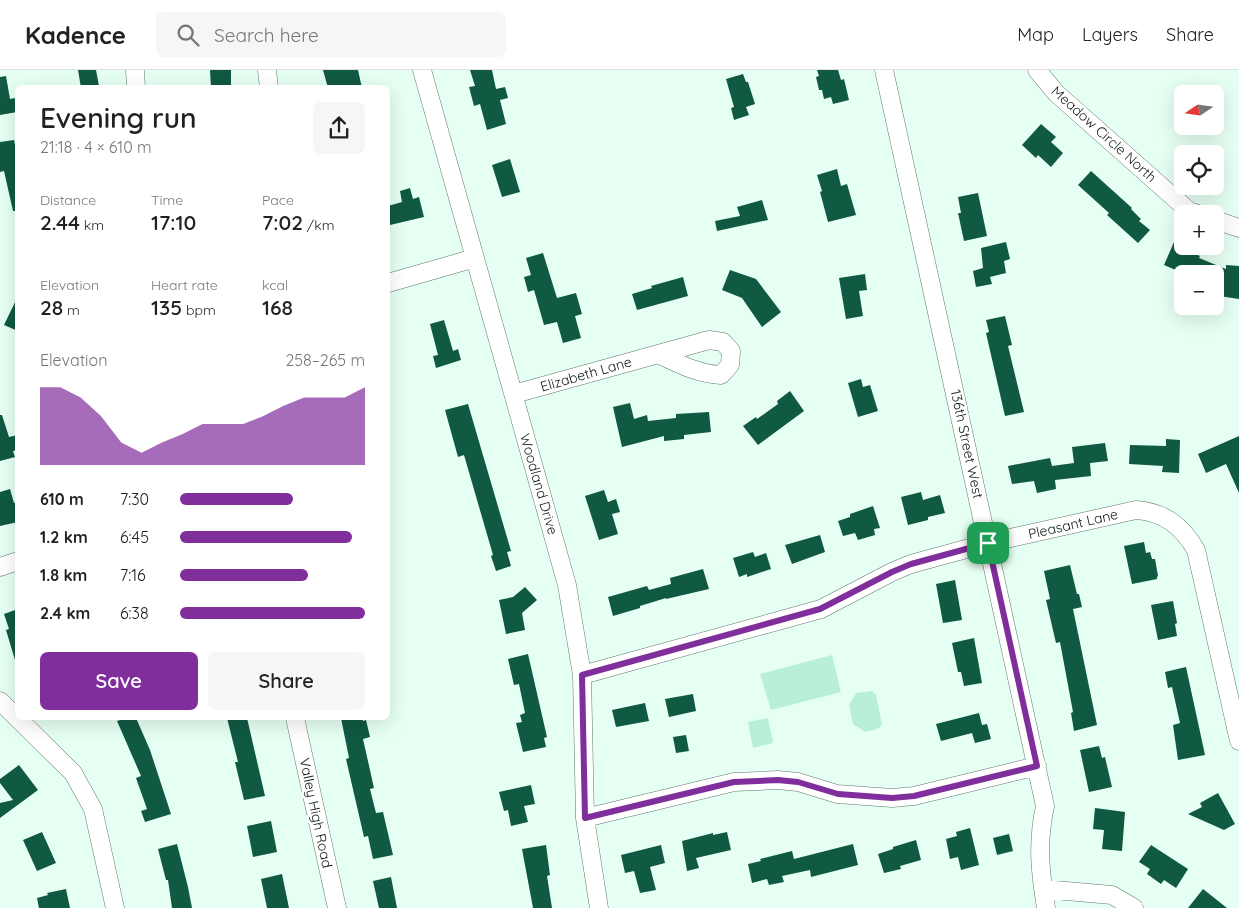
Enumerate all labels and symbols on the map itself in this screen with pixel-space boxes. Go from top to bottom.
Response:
street label: Meadow Circle North [1048,82,1160,186]
north arrow [1174,85,1224,135]
street label: Elizabeth Lane [538,352,634,396]
street label: 136th Street West [947,388,987,500]
street label: Woodland Drive [516,431,562,537]
street label: Pleasant Lane [1026,505,1120,543]
pin [967,522,1009,564]
street label: Valley High Road [296,756,336,870]

